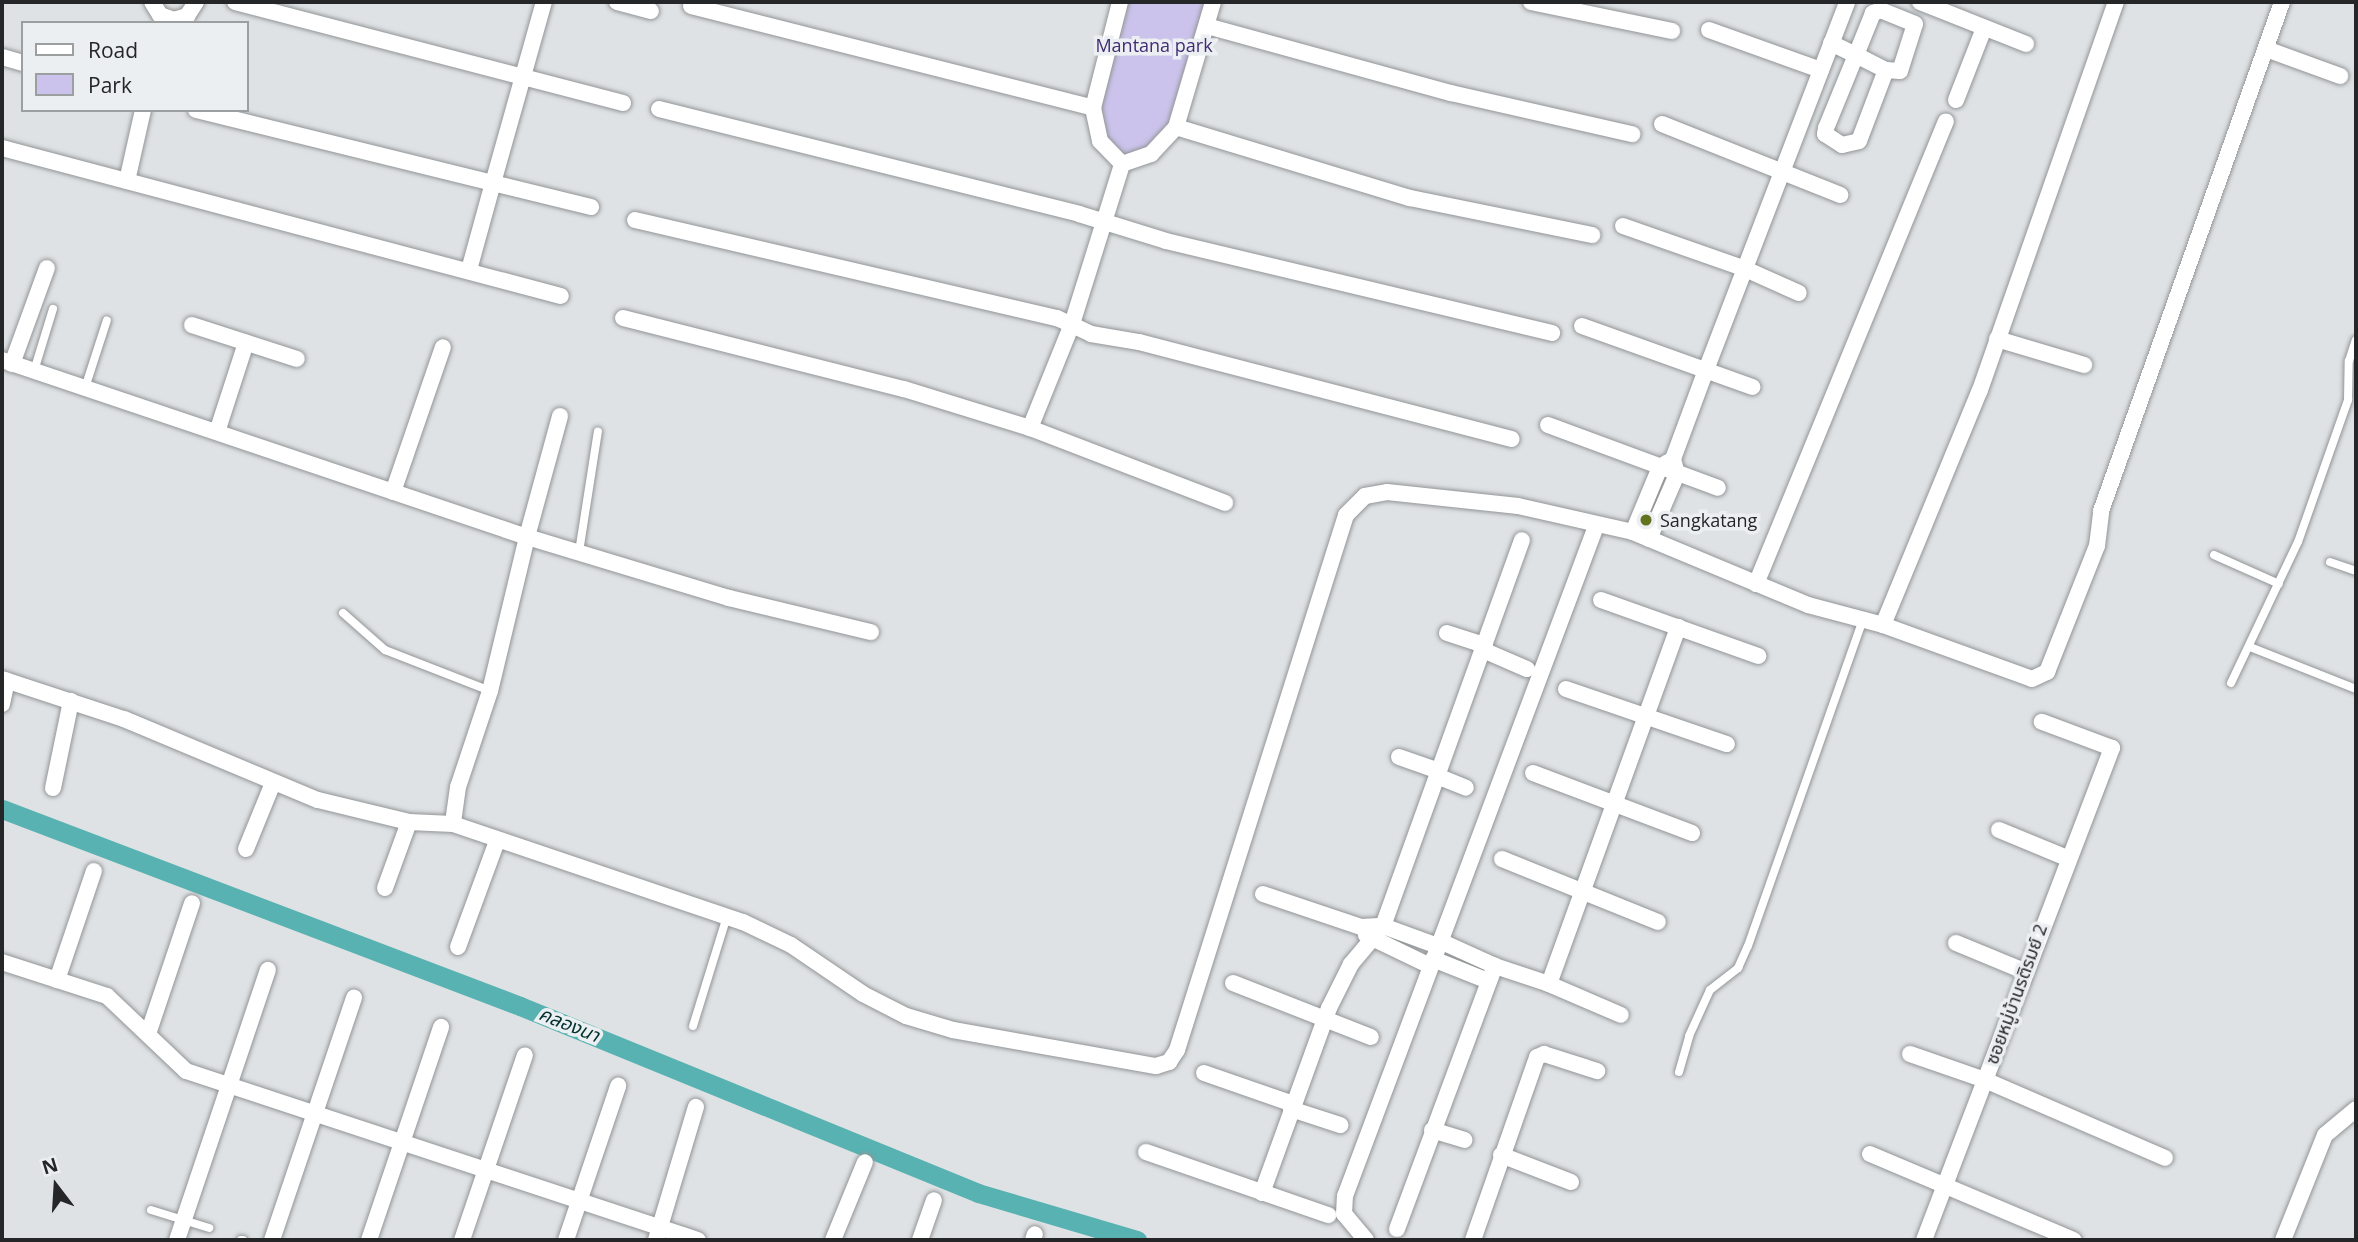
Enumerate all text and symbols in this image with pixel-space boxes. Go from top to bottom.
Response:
legend [21,21,248,112]
park label: Mantana park [1095,34,1213,56]
text: Road [88,36,138,64]
text: Park [88,71,132,99]
place label: Sangkatang [1660,509,1757,531]
marker: Sangkatang [1638,512,1654,528]
street label: ซอยหมู่บ้านรติรมย์ 2 [1981,921,2051,1067]
water label: คลองนา [536,1003,602,1047]
north arrow [21,1151,91,1221]
text: N [39,1151,61,1181]

